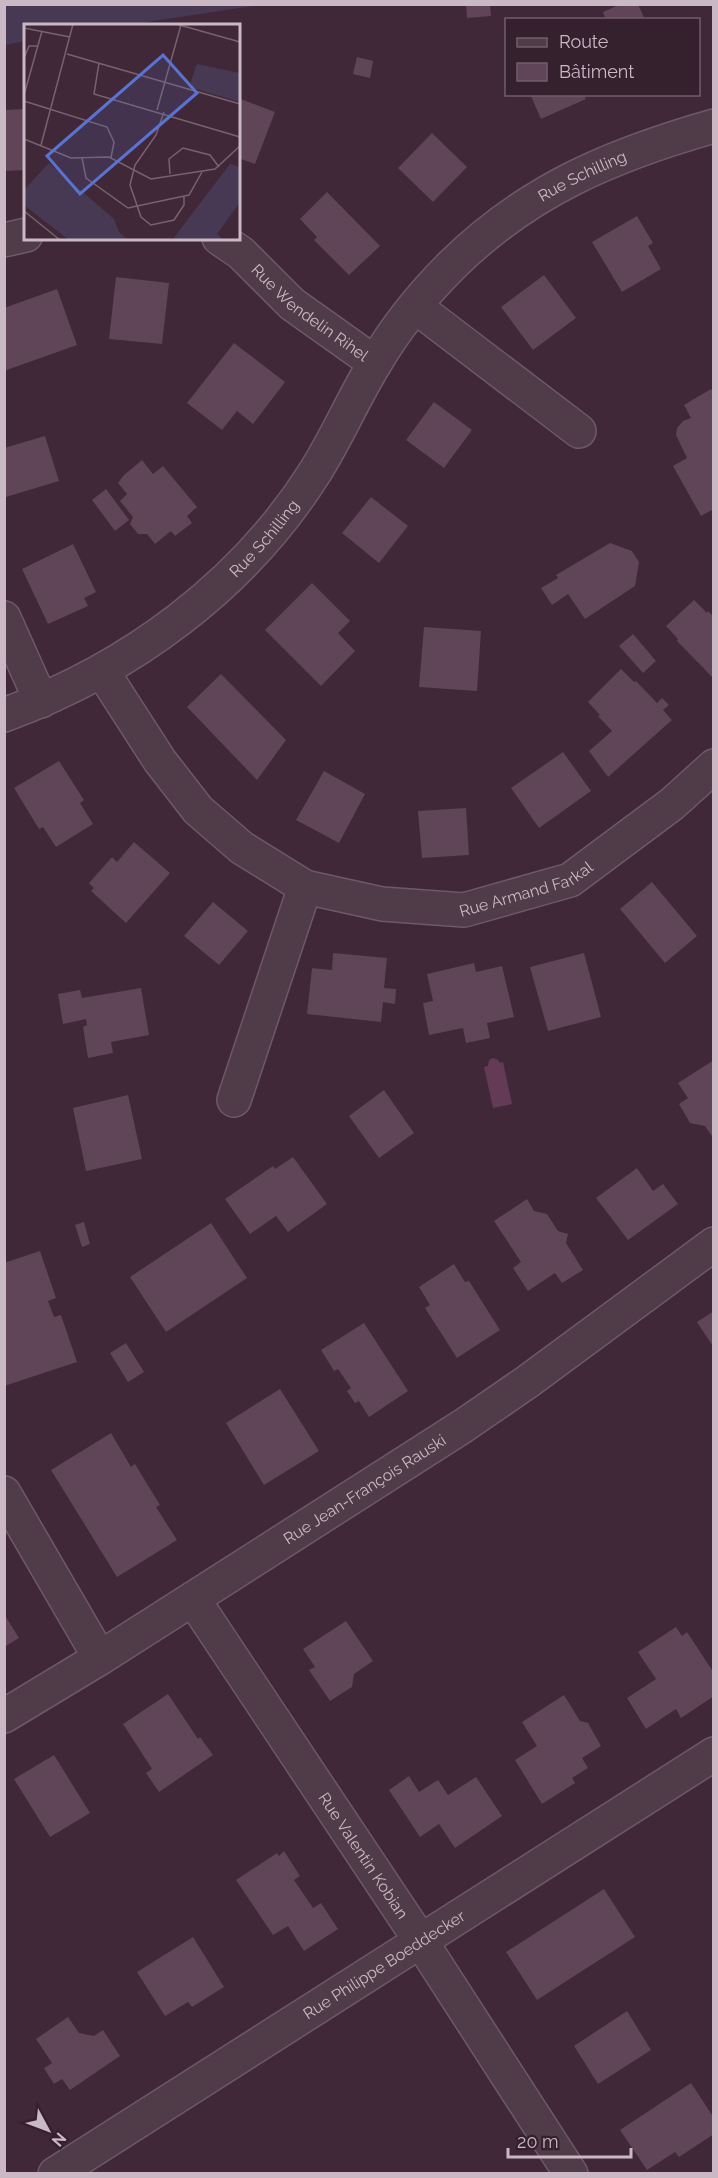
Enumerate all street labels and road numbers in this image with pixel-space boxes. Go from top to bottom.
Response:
street label: Rue Schilling [535,147,629,206]
street label: Rue Wendelin Rihel [247,260,372,366]
street label: Rue Schilling [226,496,303,581]
street label: Rue Armand Farkal [457,857,597,921]
street label: Rue Jean-François Rauski [280,1431,449,1548]
street label: Rue Valentin Kobian [314,1789,412,1922]
street label: Rue Philippe Boeddecker [300,1906,469,2023]

